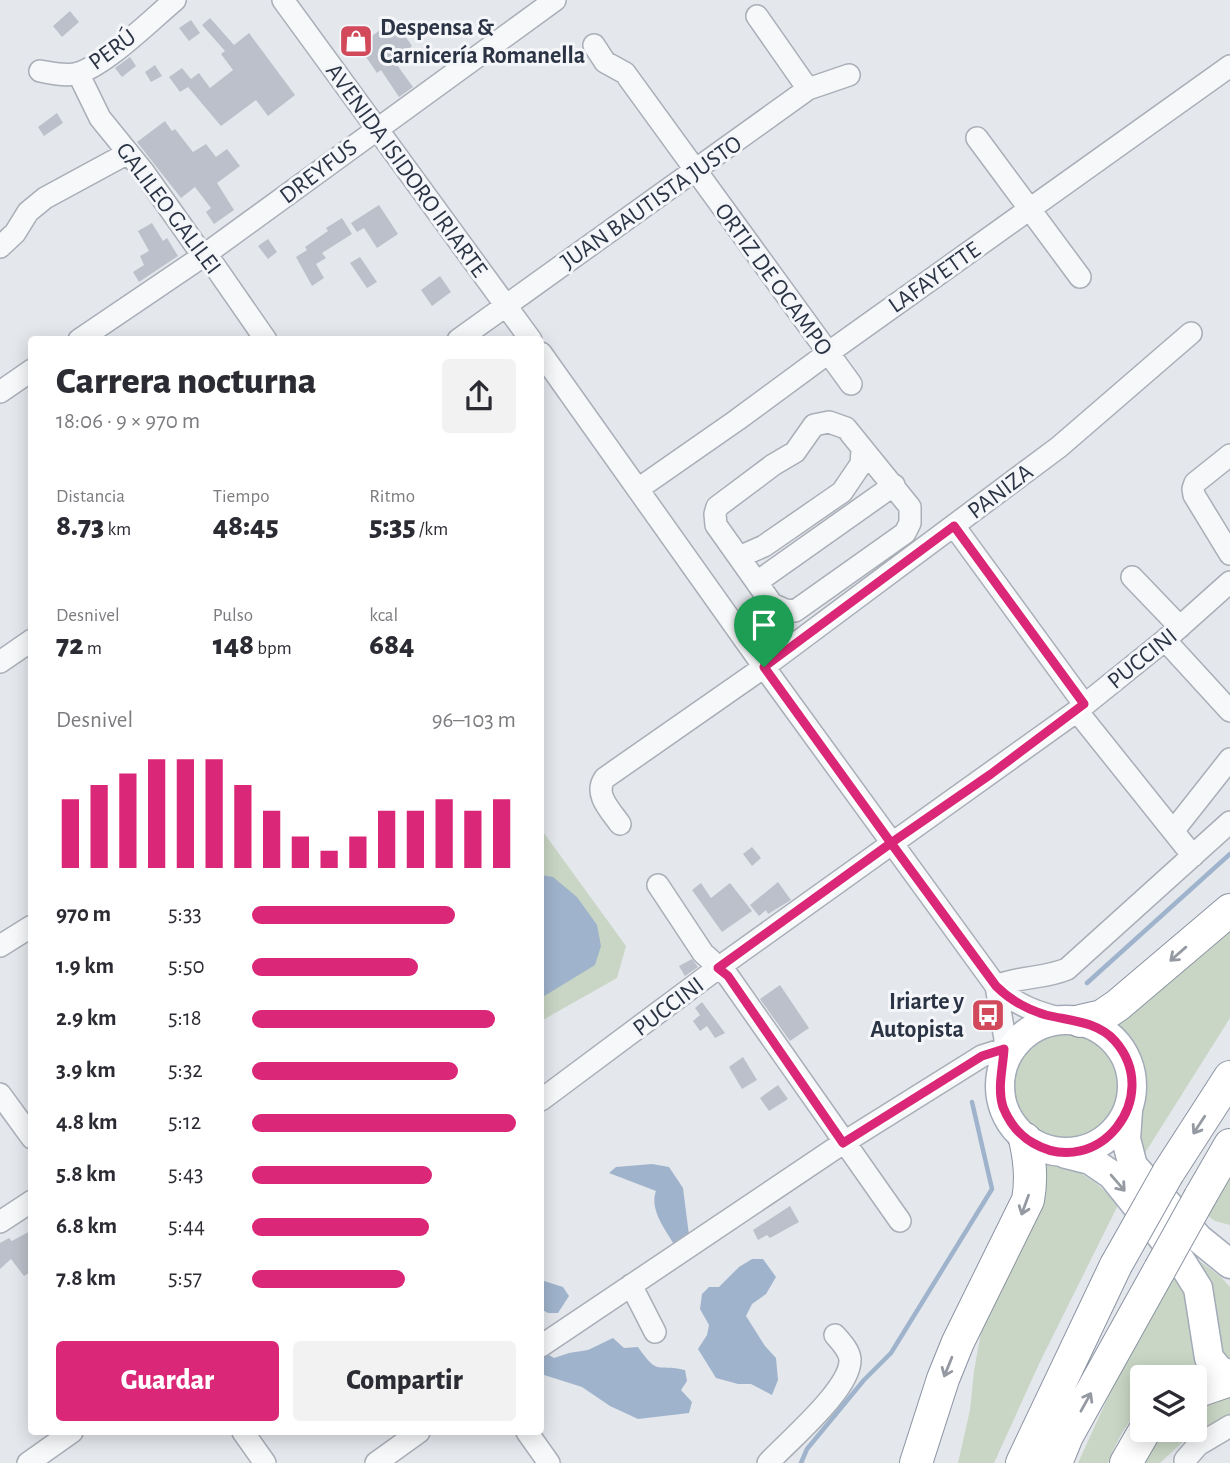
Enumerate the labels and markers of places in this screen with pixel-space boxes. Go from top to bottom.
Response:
place label: Despensa & Carnicería Romanella [380,16,585,68]
shop icon: Despensa & Carnicería Romanella [337,22,375,60]
pin [734,595,794,667]
place label: Iriarte y Autopista [870,990,964,1042]
bus stop icon: Iriarte y Autopista [969,996,1007,1034]

